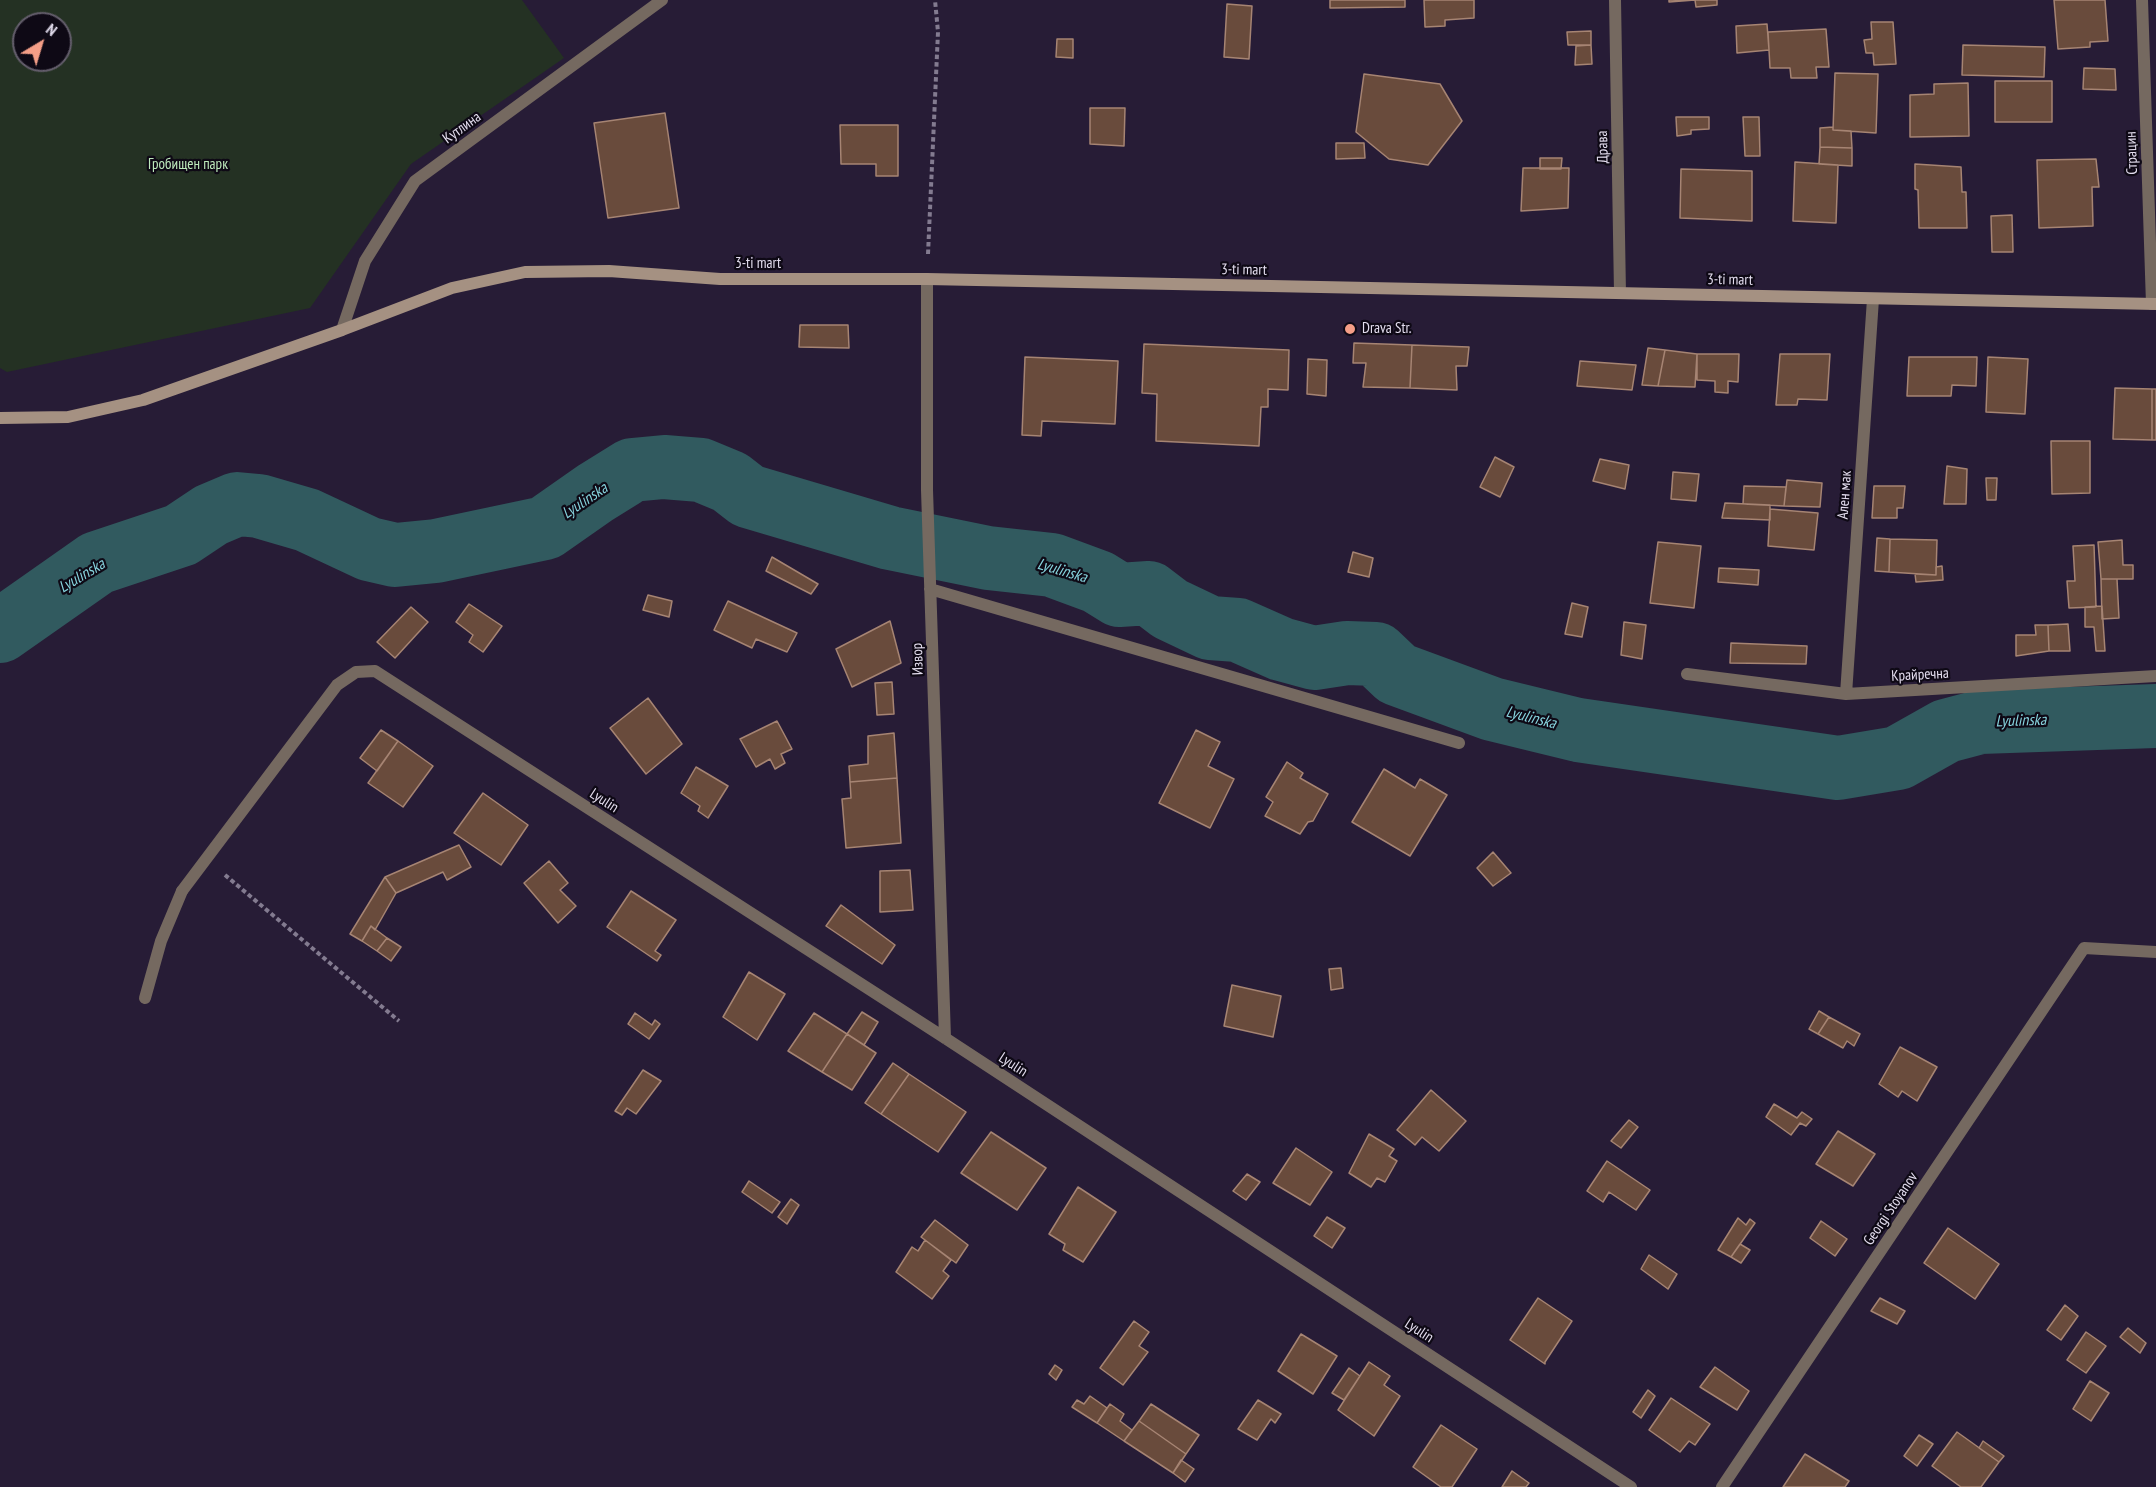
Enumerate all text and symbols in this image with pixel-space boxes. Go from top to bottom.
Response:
north arrow [12,12,72,72]
text: N [42,19,61,40]
street label: Кутлина [439,108,485,148]
street label: Драва [1594,130,1612,164]
street label: Страцин [2122,131,2142,175]
park label: Гробищен парк [148,156,228,174]
street label: 3-ti mart [735,255,781,273]
street label: 3-ti mart [1221,261,1267,279]
street label: 3-ti mart [1707,271,1753,289]
place label: Drava Str. [1362,320,1412,338]
marker: Drava Str. [1343,322,1357,336]
street label: Ален мак [1834,470,1856,520]
water label: Lyulinska [559,479,611,523]
water label: Lyulinska [55,555,109,597]
water label: Lyulinska [1035,555,1089,587]
street label: Извор [908,642,928,676]
street label: Крайречна [1891,665,1949,685]
water label: Lyulinska [1504,703,1558,733]
water label: Lyulinska [1995,711,2047,731]
street label: Lyulin [586,785,622,817]
street label: Lyulin [995,1049,1031,1081]
street label: Georgi Stoyanov [1860,1169,1922,1249]
street label: Lyulin [1401,1315,1437,1347]

